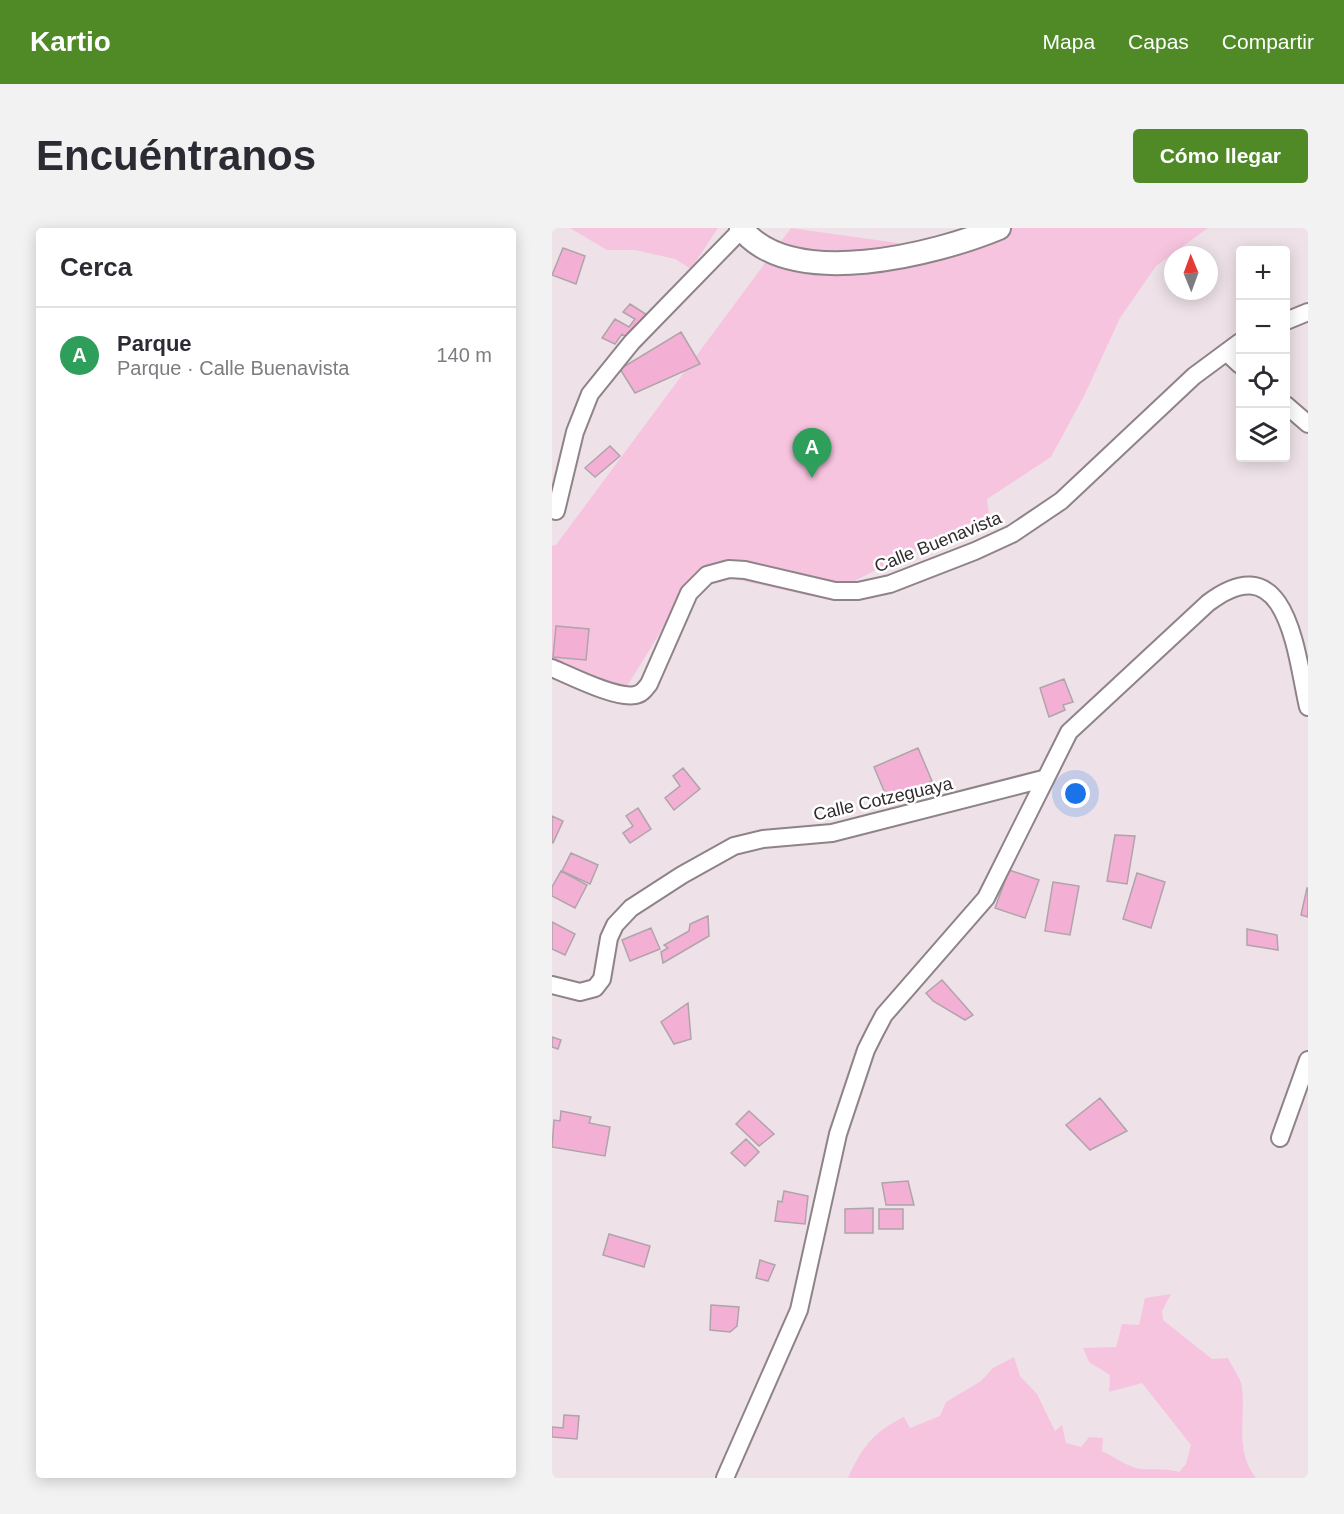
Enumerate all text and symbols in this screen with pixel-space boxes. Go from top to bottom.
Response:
text: Kartio [30,26,111,57]
text: Mapa [1043,30,1095,53]
text: Capas [1128,30,1189,53]
text: Compartir [1222,30,1314,53]
button: Cómo llegar [1133,129,1308,183]
text: Encuéntranos [36,132,316,179]
north arrow [1164,246,1218,300]
map controls [1236,246,1290,462]
button: + [1236,246,1290,300]
text: Cerca [60,252,132,282]
button: − [1236,300,1290,354]
text: Parque [117,331,192,356]
text: A [72,344,87,366]
text: 140 m [436,344,492,366]
button: locate [1236,354,1290,408]
text: Parque · Calle Buenavista [117,357,349,379]
button: layers [1236,408,1290,462]
pin: A [792,428,832,478]
street label: Calle Buenavista [872,507,1005,577]
street label: Calle Cotzeguaya [812,773,955,825]
your location [1061,779,1090,808]

